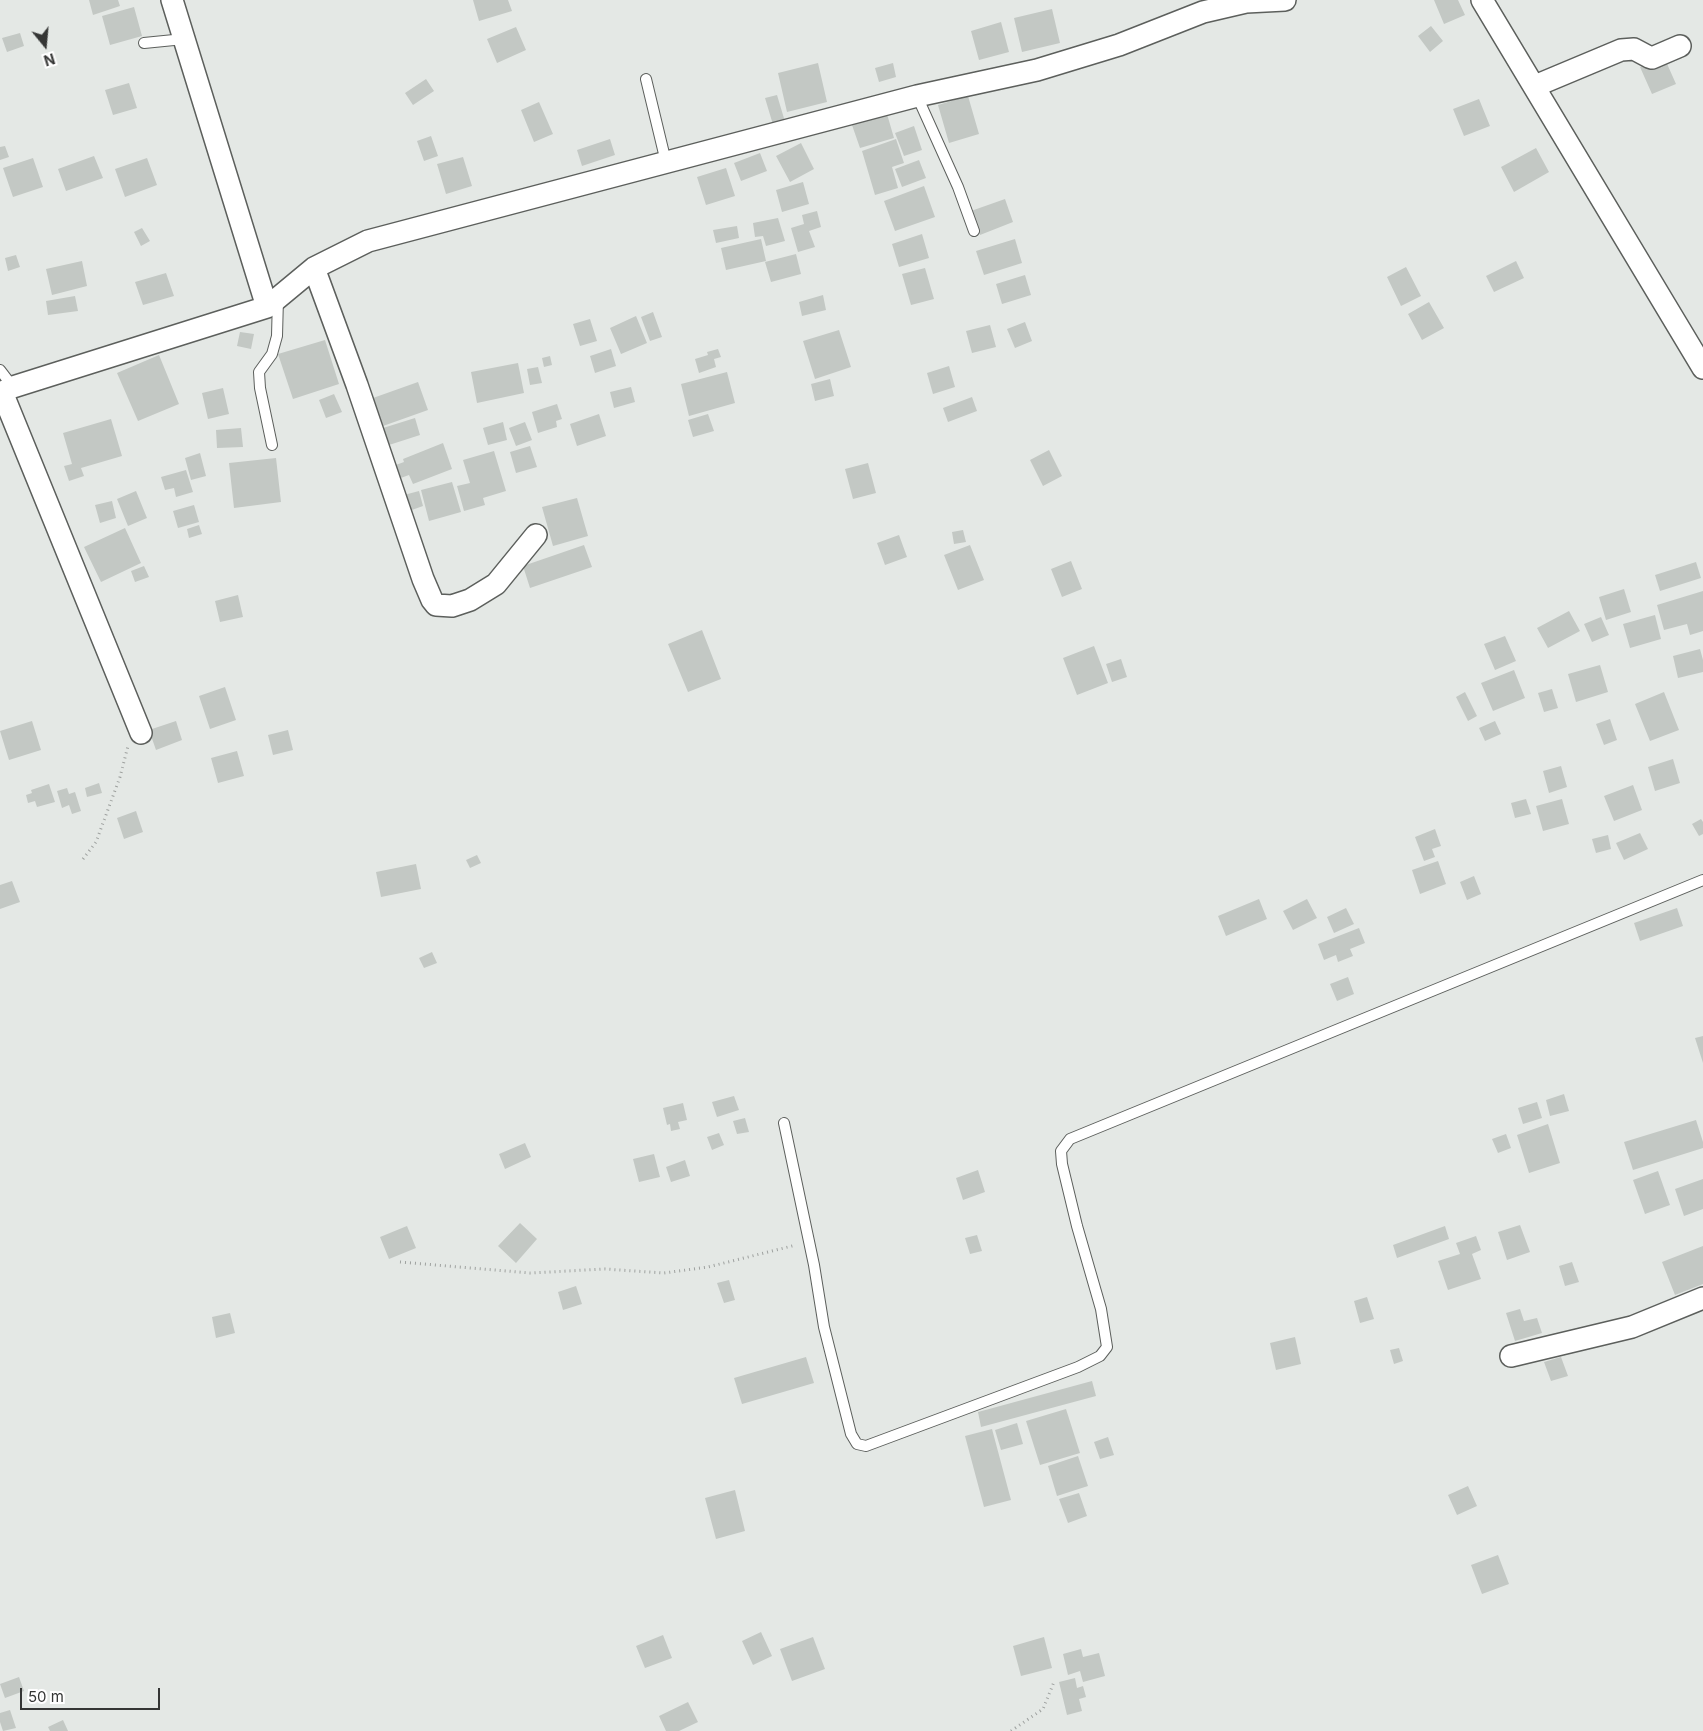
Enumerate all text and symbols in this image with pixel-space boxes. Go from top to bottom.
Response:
north arrow [20,20,70,70]
text: N [42,50,57,70]
scale bar [22,1678,162,1710]
text: 50 m [28,1687,64,1706]

